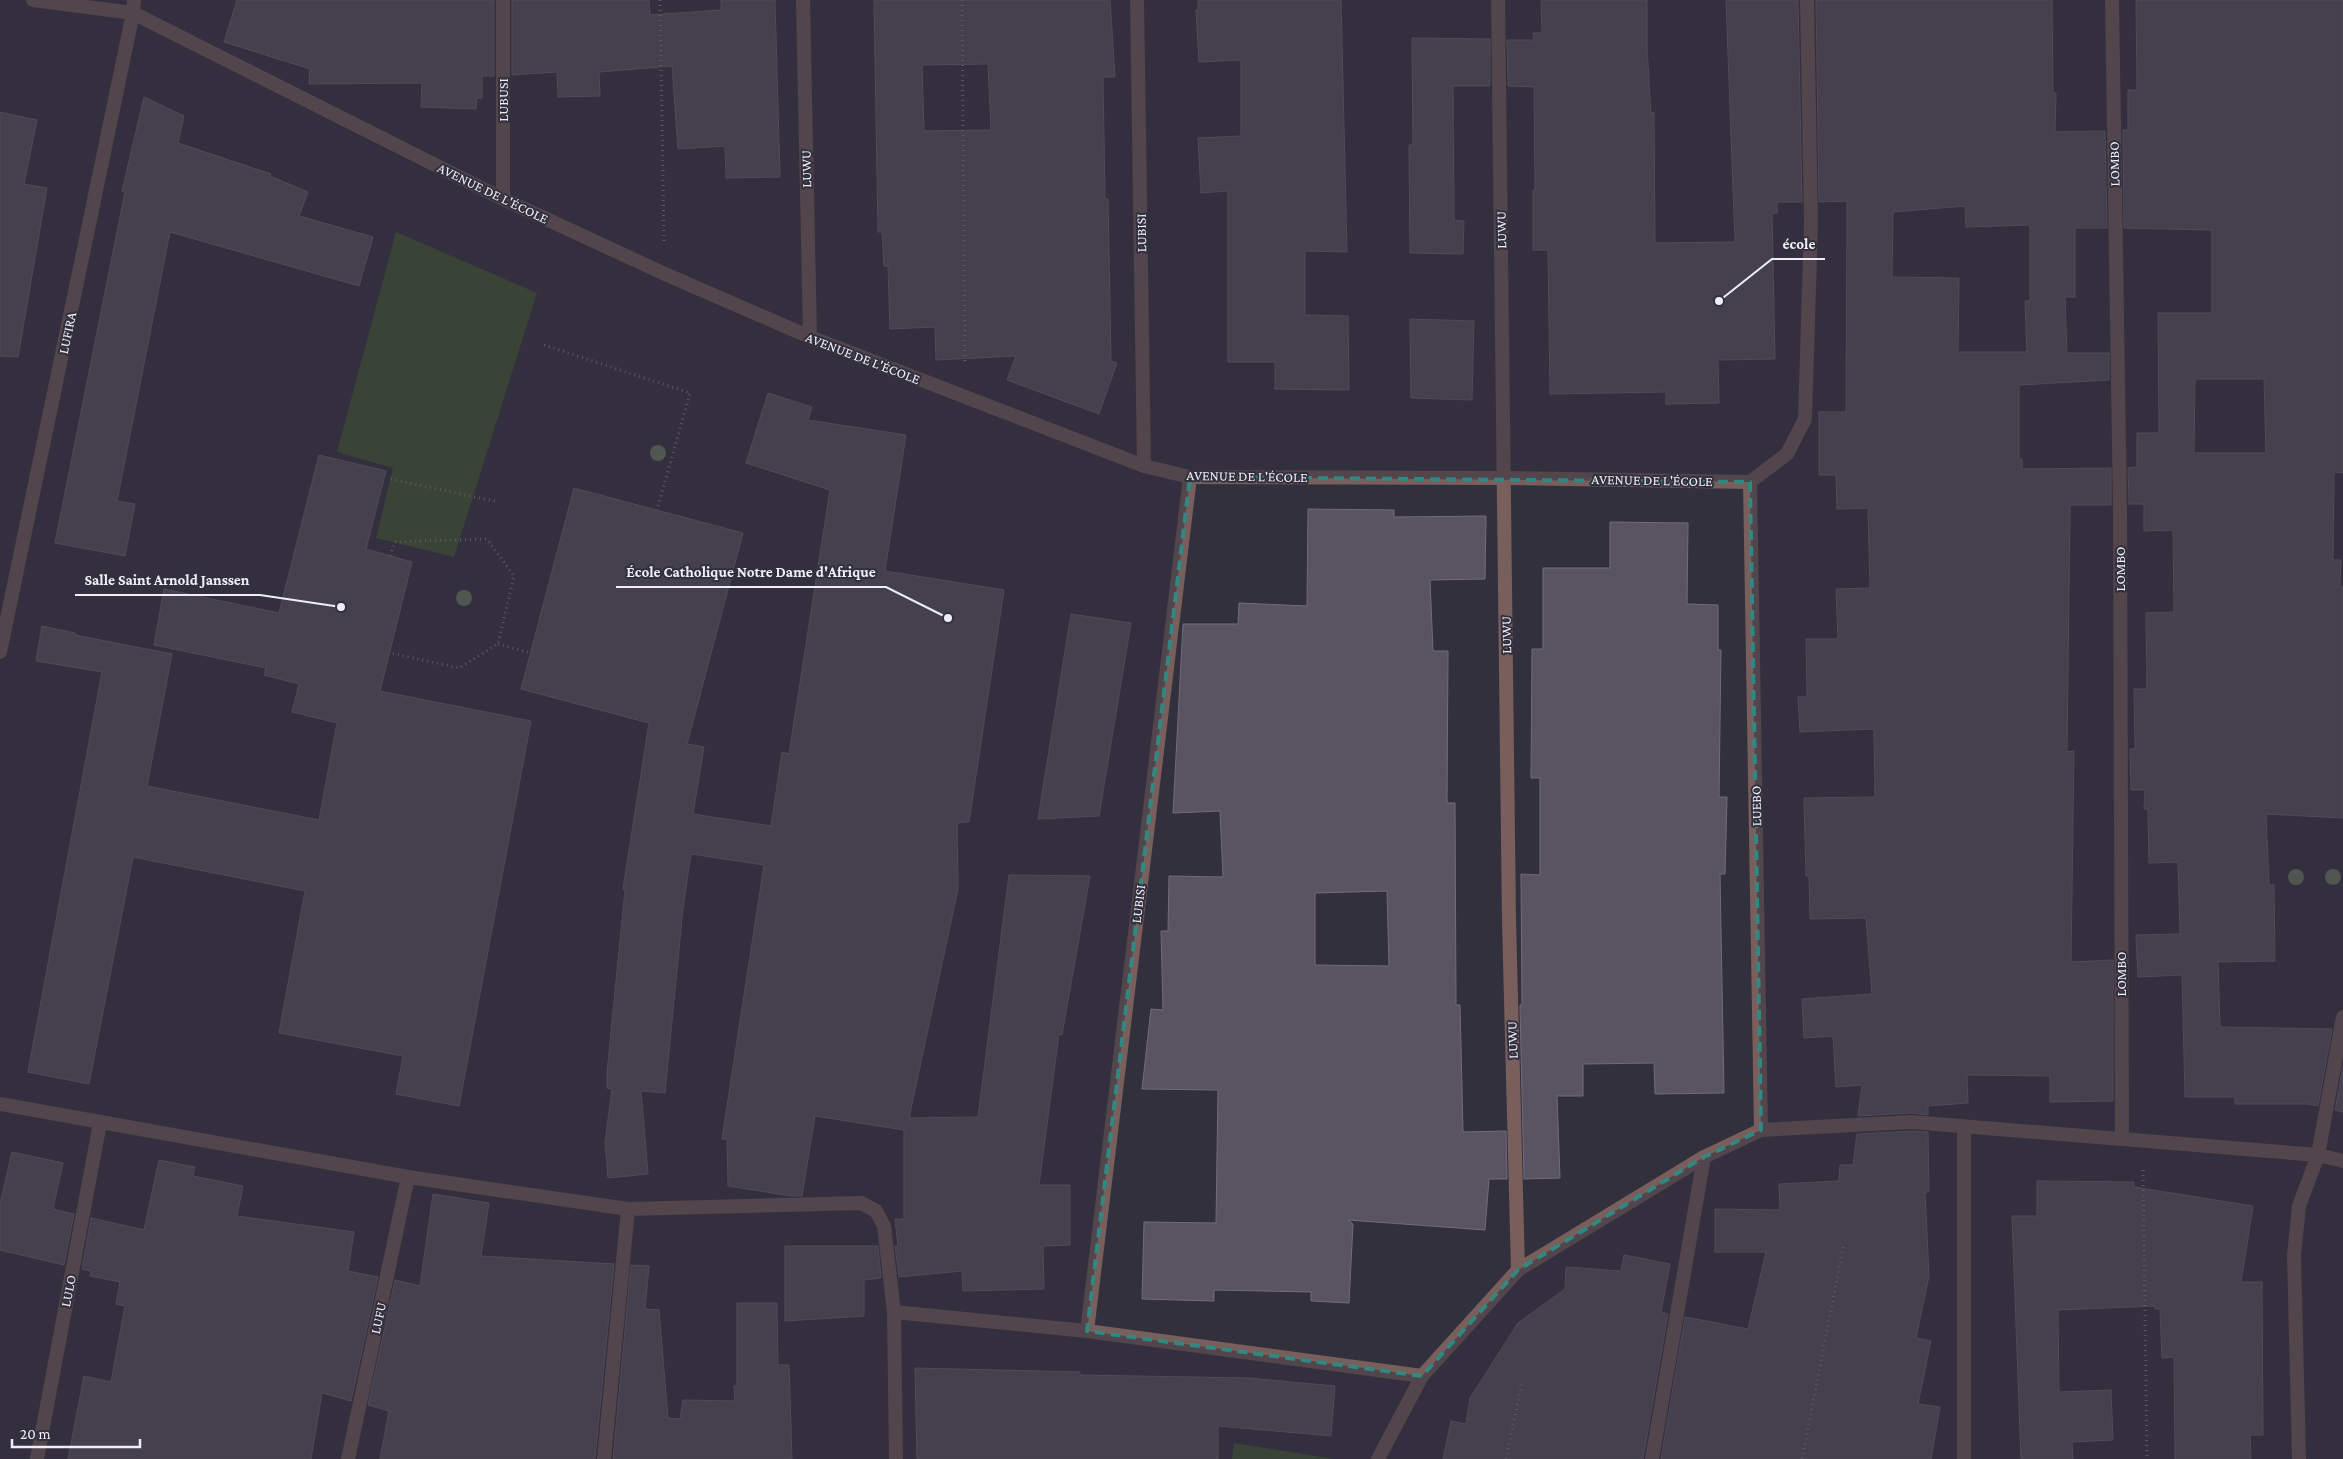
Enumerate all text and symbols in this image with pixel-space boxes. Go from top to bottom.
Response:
street label: LUBUSI [495,78,511,122]
street label: LOMBO [2106,141,2122,187]
street label: LUWU [798,150,814,188]
street label: AVENUE DE L'ÉCOLE [435,159,551,227]
street label: LUWU [1493,211,1509,249]
street label: LUBISI [1133,214,1149,252]
callout: école [1772,229,1825,259]
text: école [1783,236,1815,252]
street label: LUFIRA [55,311,79,355]
street label: AVENUE DE L'ÉCOLE [804,329,923,387]
street label: AVENUE DE L'ÉCOLE [1186,467,1308,485]
street label: AVENUE DE L'ÉCOLE [1591,471,1713,489]
street label: LOMBO [2112,547,2128,591]
callout: École Catholique Notre Dame d'Afrique [616,557,886,587]
text: École Catholique Notre Dame d'Afrique [626,564,876,580]
callout: Salle Saint Arnold Janssen [75,565,260,595]
text: Salle Saint Arnold Janssen [85,572,250,588]
street label: LUWU [1498,616,1514,654]
street label: LUEBO [1748,786,1764,826]
street label: LUBISI [1128,884,1148,924]
street label: LOMBO [2113,952,2129,996]
street label: LUWU [1503,1021,1521,1059]
street label: LULO [57,1274,79,1308]
street label: LUFU [367,1301,389,1335]
scale bar [12,1416,140,1448]
text: 20 m [20,1426,51,1442]

